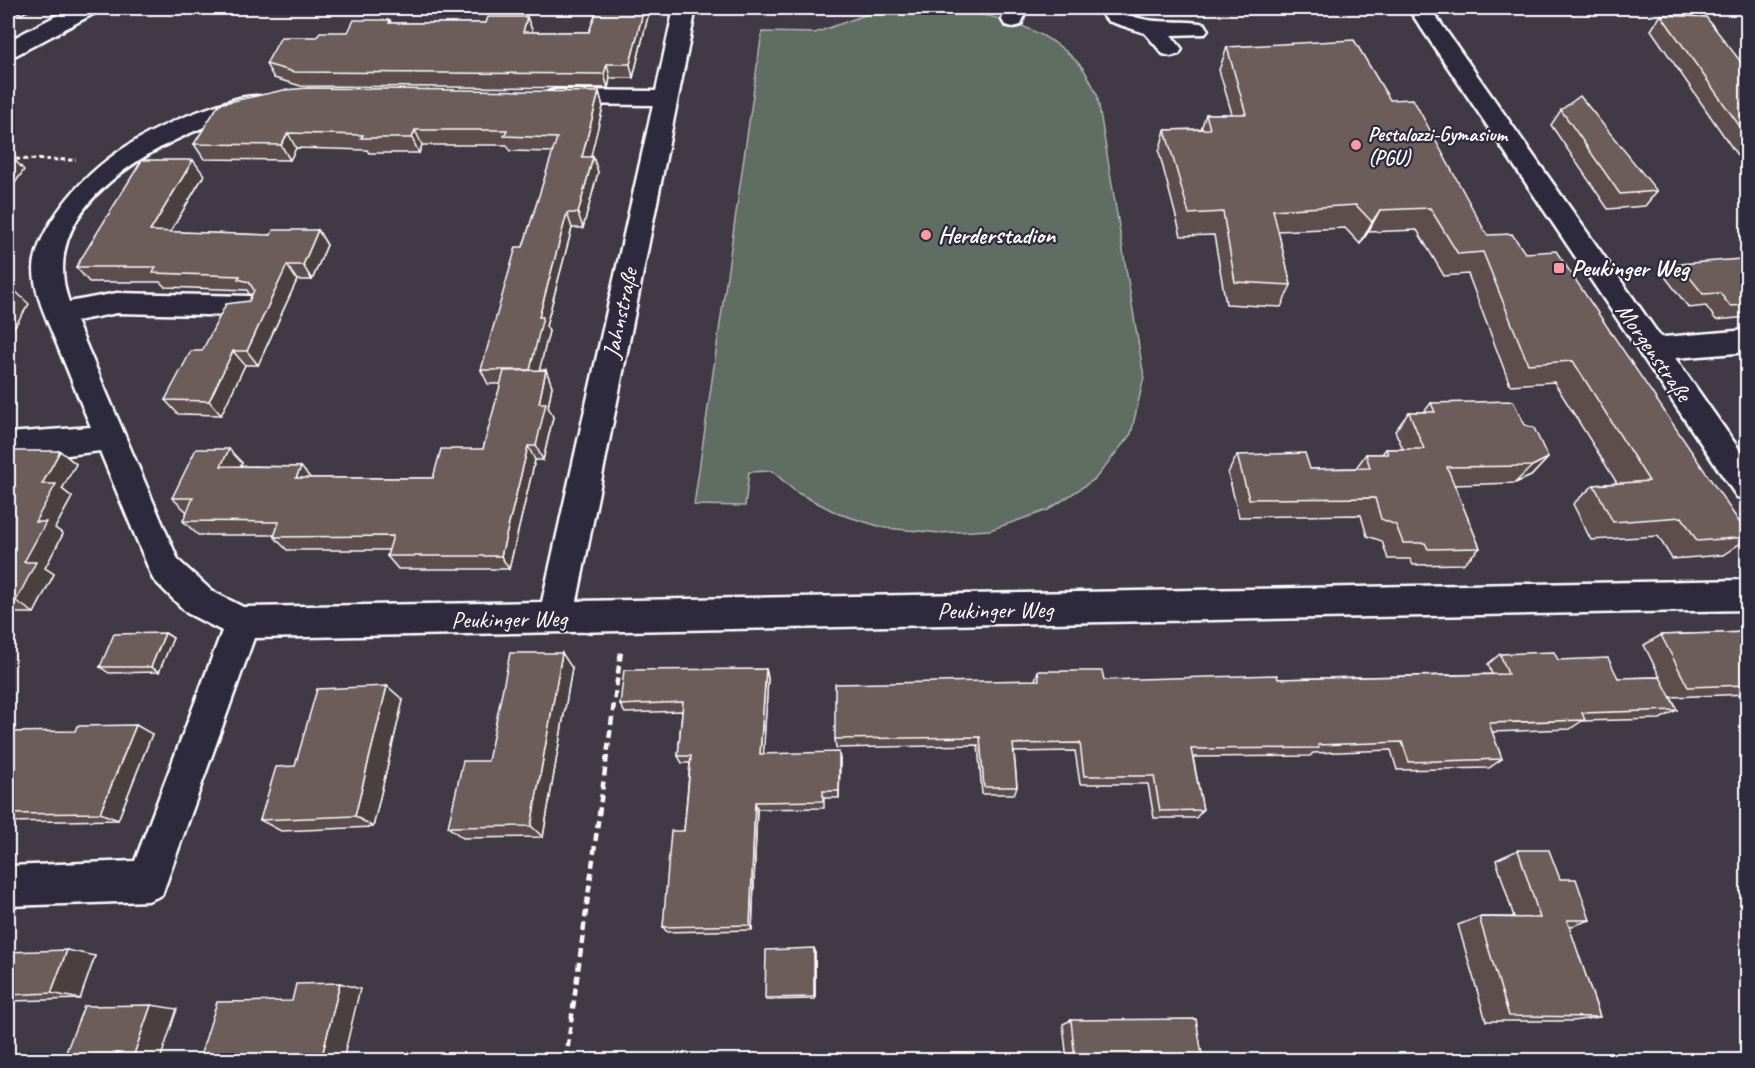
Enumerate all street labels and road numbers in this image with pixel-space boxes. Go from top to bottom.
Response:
street label: Jahnstraße [596,263,645,362]
street label: Morgenstraße [1609,297,1700,409]
street label: Peukinger Weg [937,594,1056,626]
street label: Peukinger Weg [451,603,570,635]

